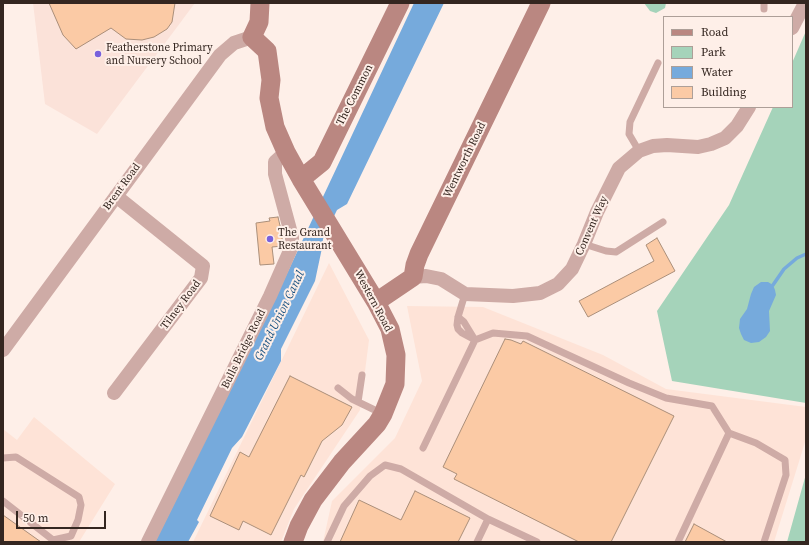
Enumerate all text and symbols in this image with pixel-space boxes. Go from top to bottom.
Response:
legend [663,16,793,108]
text: Road [701,24,728,40]
place label: Featherstone Primary and Nursery School [106,41,213,67]
text: Park [701,44,726,60]
marker: Featherstone Primary and Nursery School [93,49,103,59]
street label: The Common [334,62,376,128]
text: Water [701,64,733,80]
text: Building [701,84,746,100]
street label: Wentworth Road [441,120,489,200]
street label: Brent Road [101,161,143,213]
street label: Convent Way [573,194,611,258]
place label: The Grand Restaurant [278,226,331,252]
marker: The Grand Restaurant [265,234,275,244]
street label: Western Road [351,268,395,334]
water label: Grand Union Canal [252,269,308,363]
street label: Tilney Road [158,278,204,332]
street label: Bulls Bridge Road [219,307,269,391]
scale bar [18,503,108,529]
text: 50 m [23,510,49,526]

